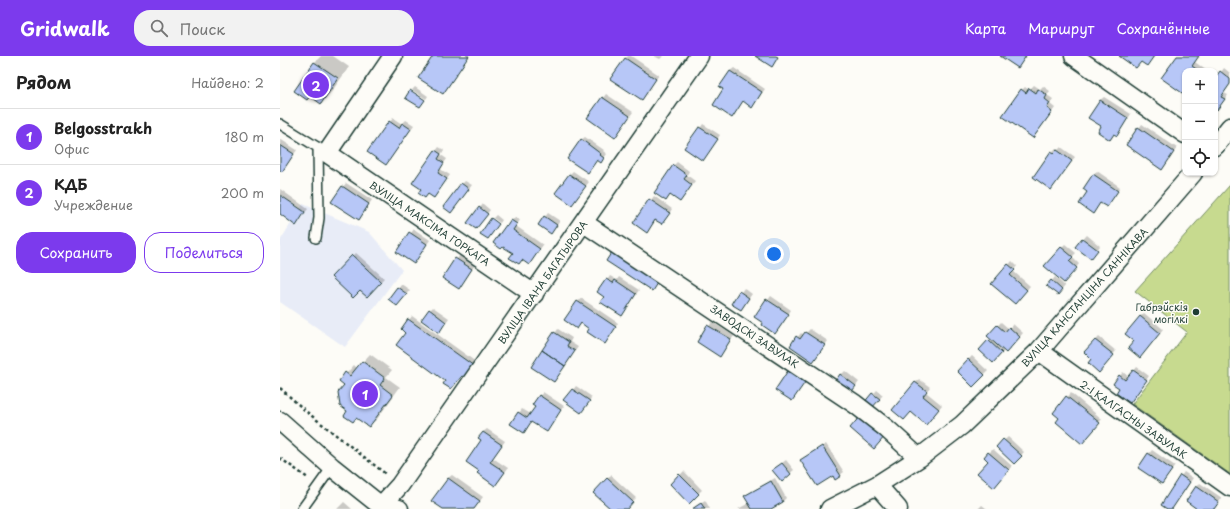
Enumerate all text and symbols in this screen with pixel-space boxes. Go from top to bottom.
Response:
search box [134,10,414,46]
text: Gridwalk [20,14,110,42]
icon: search [148,17,170,39]
text: Поиск [180,17,225,40]
text: Карта [965,18,1006,39]
text: Маршрут [1028,18,1094,39]
text: Сохранённые [1116,18,1210,39]
map controls [1182,68,1218,176]
button: + [1182,68,1218,104]
text: Рядом [16,69,71,95]
pin: 2 [303,70,329,100]
text: Найдено: 2 [191,73,264,92]
button: − [1182,104,1218,140]
text: Belgosstrakh [54,116,152,139]
text: 1 [26,127,32,146]
text: 180 m [225,127,264,146]
text: Офис [54,139,89,158]
button: locate [1182,140,1218,176]
text: КДБ [54,172,88,195]
street label: ВУЛІЦА МАКСІМА ГОРКАГА [367,177,493,269]
text: 2 [24,183,34,202]
text: 200 m [221,183,264,202]
text: Учреждение [54,195,133,214]
street label: ВУЛІЦА ІВАНА БАГАТЫРОВА [494,217,590,347]
street label: ВУЛІЦА КАНСТАНЦІНА САННІКАВА [1017,224,1151,370]
button: Сохранить [16,232,136,273]
button: Поделиться [144,232,264,273]
your location [764,244,784,264]
place label: Габрэйскія могілкі [1135,299,1188,326]
street label: ЗАВОДСКІ ЗАВУЛАК [708,301,802,371]
marker: Габрэйскія могілкі [1191,307,1201,317]
street label: 2-І КАЛГАСНЫ ЗАВУЛАК [1077,376,1191,462]
pin: 1 [352,379,378,409]

